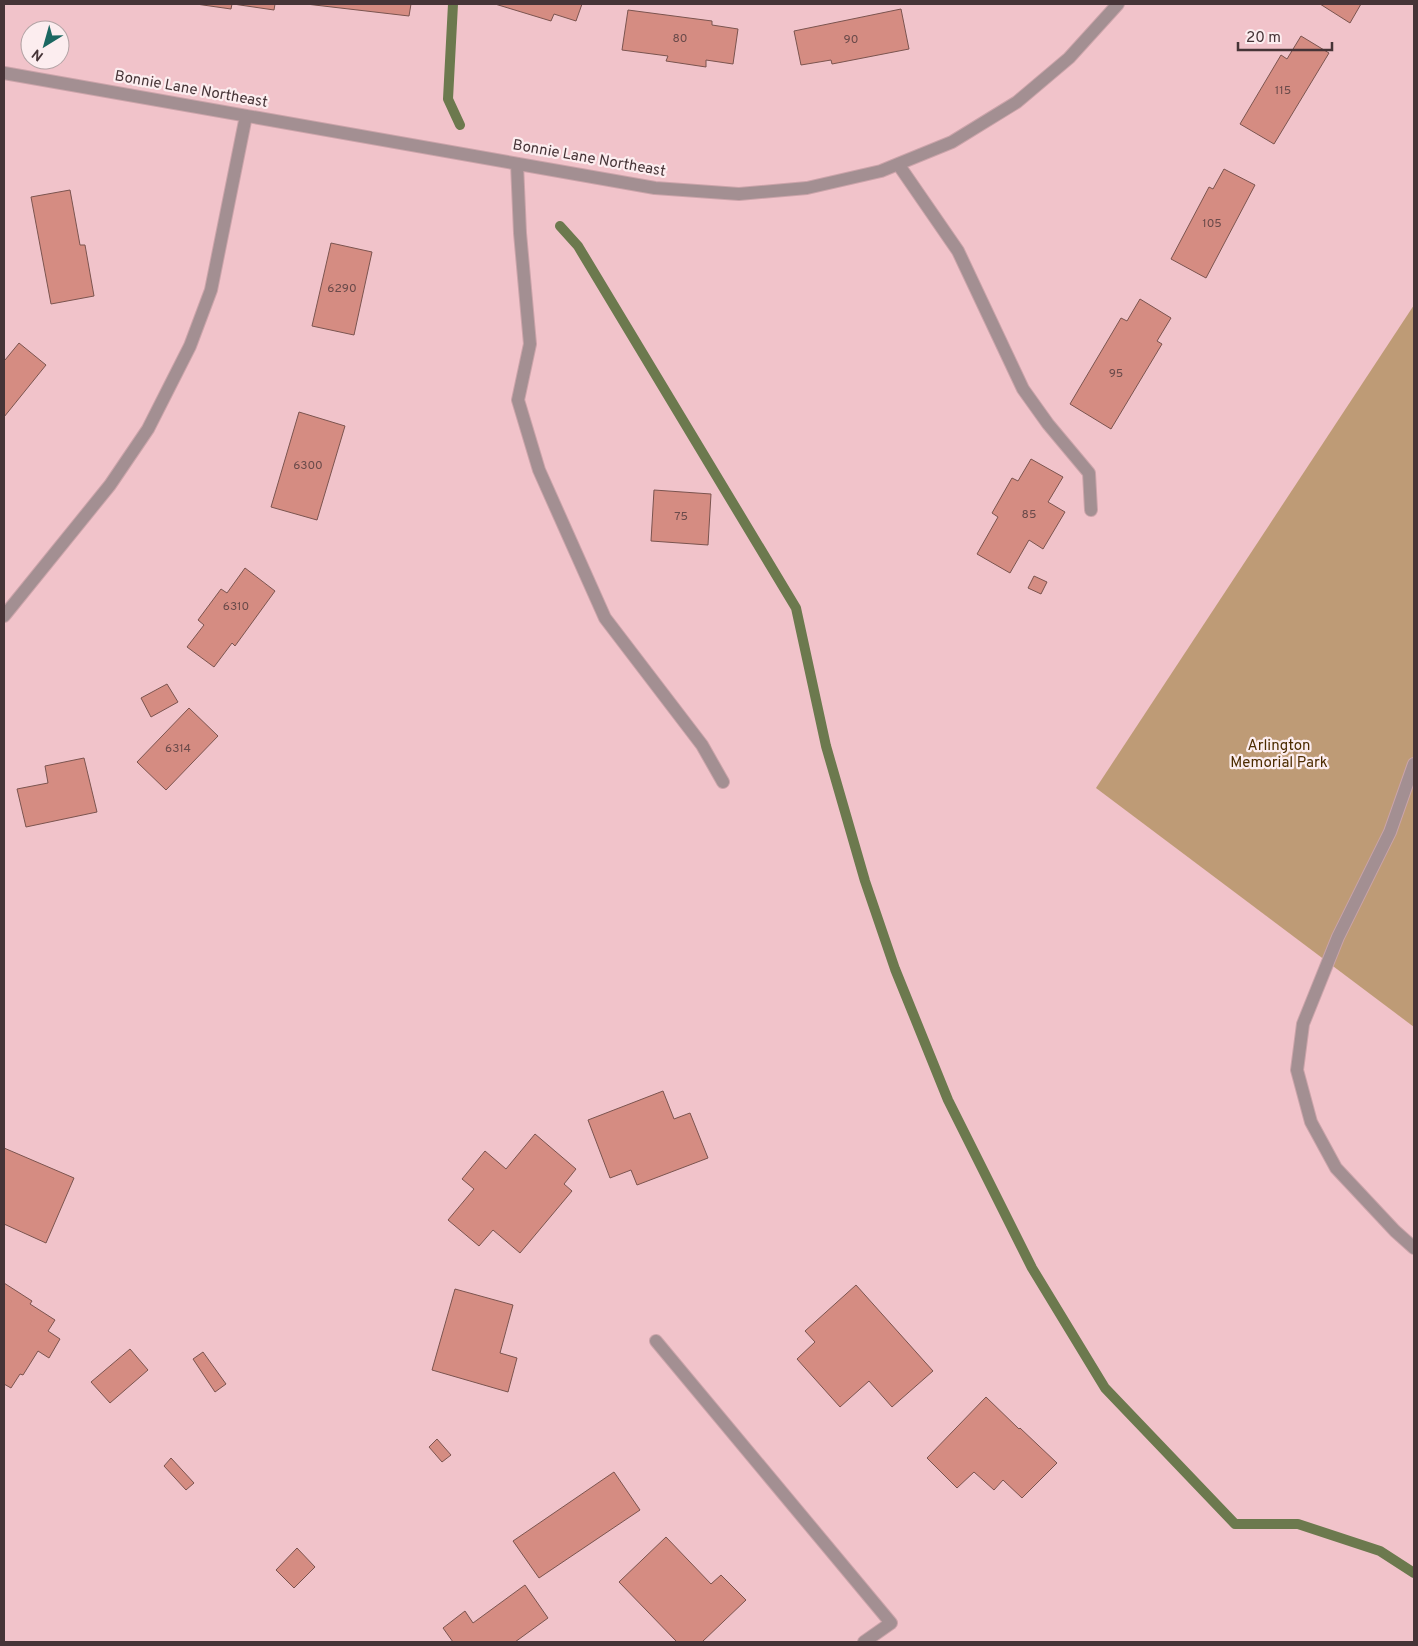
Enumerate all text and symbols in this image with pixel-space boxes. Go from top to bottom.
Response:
north arrow [20,20,70,70]
scale bar [1238,20,1332,52]
text: 20 m [1246,29,1281,48]
house number: 80 [673,31,687,47]
house number: 90 [844,32,858,48]
text: N [29,44,47,64]
street label: Bonnie Lane Northeast [113,67,269,113]
house number: 115 [1275,83,1291,99]
street label: Bonnie Lane Northeast [511,136,667,182]
house number: 105 [1202,216,1222,232]
house number: 6290 [327,281,357,297]
house number: 95 [1109,366,1123,382]
house number: 6300 [293,458,323,474]
house number: 85 [1022,507,1036,523]
house number: 75 [674,509,688,525]
house number: 6310 [223,599,249,615]
park label: Arlington Memorial Park [1230,737,1328,773]
house number: 6314 [165,741,191,757]

